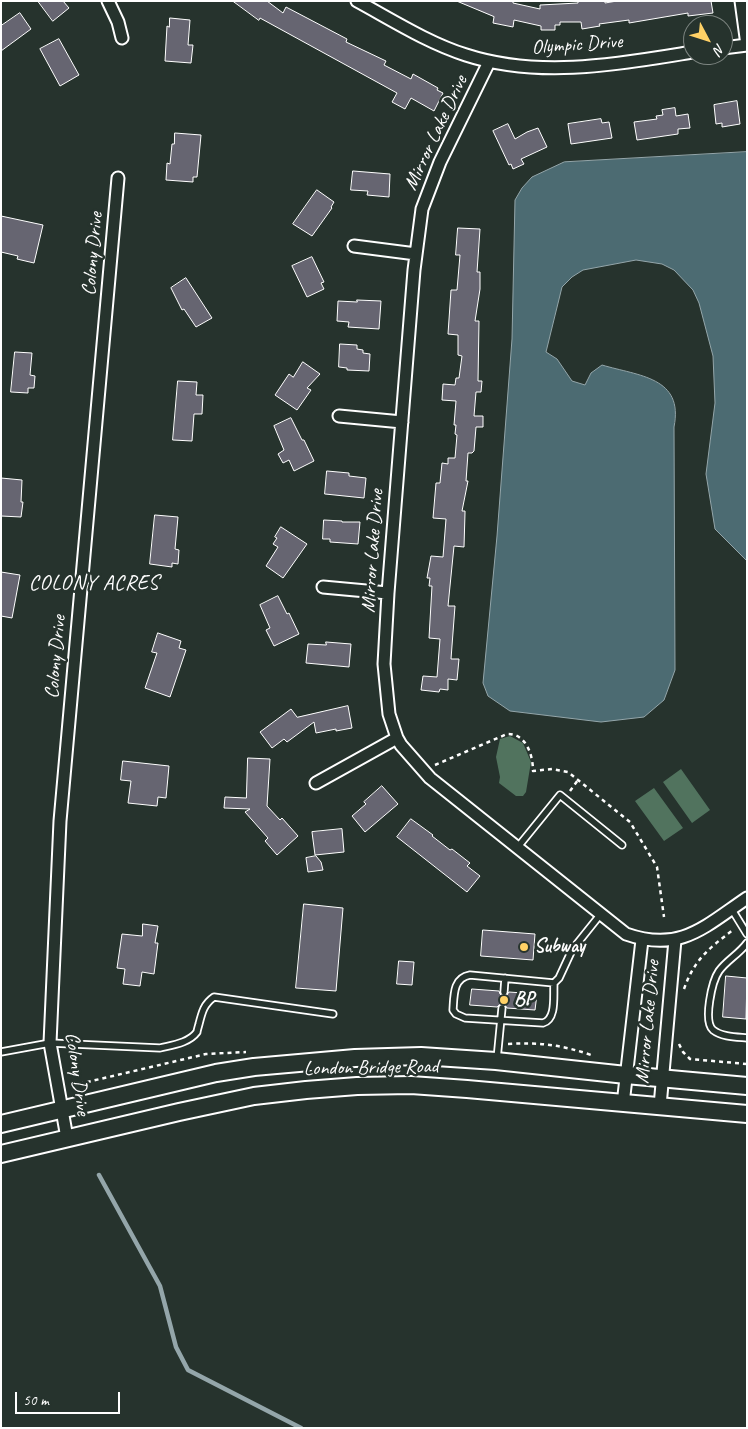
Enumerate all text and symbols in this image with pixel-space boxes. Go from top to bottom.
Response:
north arrow [683,15,733,65]
street label: Olympic Drive [531,30,623,60]
text: N [710,41,728,58]
street label: Mirror Lake Drive [399,72,473,194]
street label: Colony Drive [77,211,109,297]
street label: Mirror Lake Drive [357,488,389,614]
district label: COLONY ACRES [28,570,160,596]
street label: Colony Drive [40,614,72,700]
place label: Subway [534,935,585,959]
marker: Subway [518,941,530,953]
street label: Mirror Lake Drive [631,959,665,1085]
place label: BP [514,988,534,1012]
marker: BP [498,994,510,1006]
street label: Colony Drive [59,1031,95,1117]
street label: London Bridge Road [304,1055,438,1081]
scale bar [18,1382,122,1414]
text: 50 m [23,1391,49,1410]

